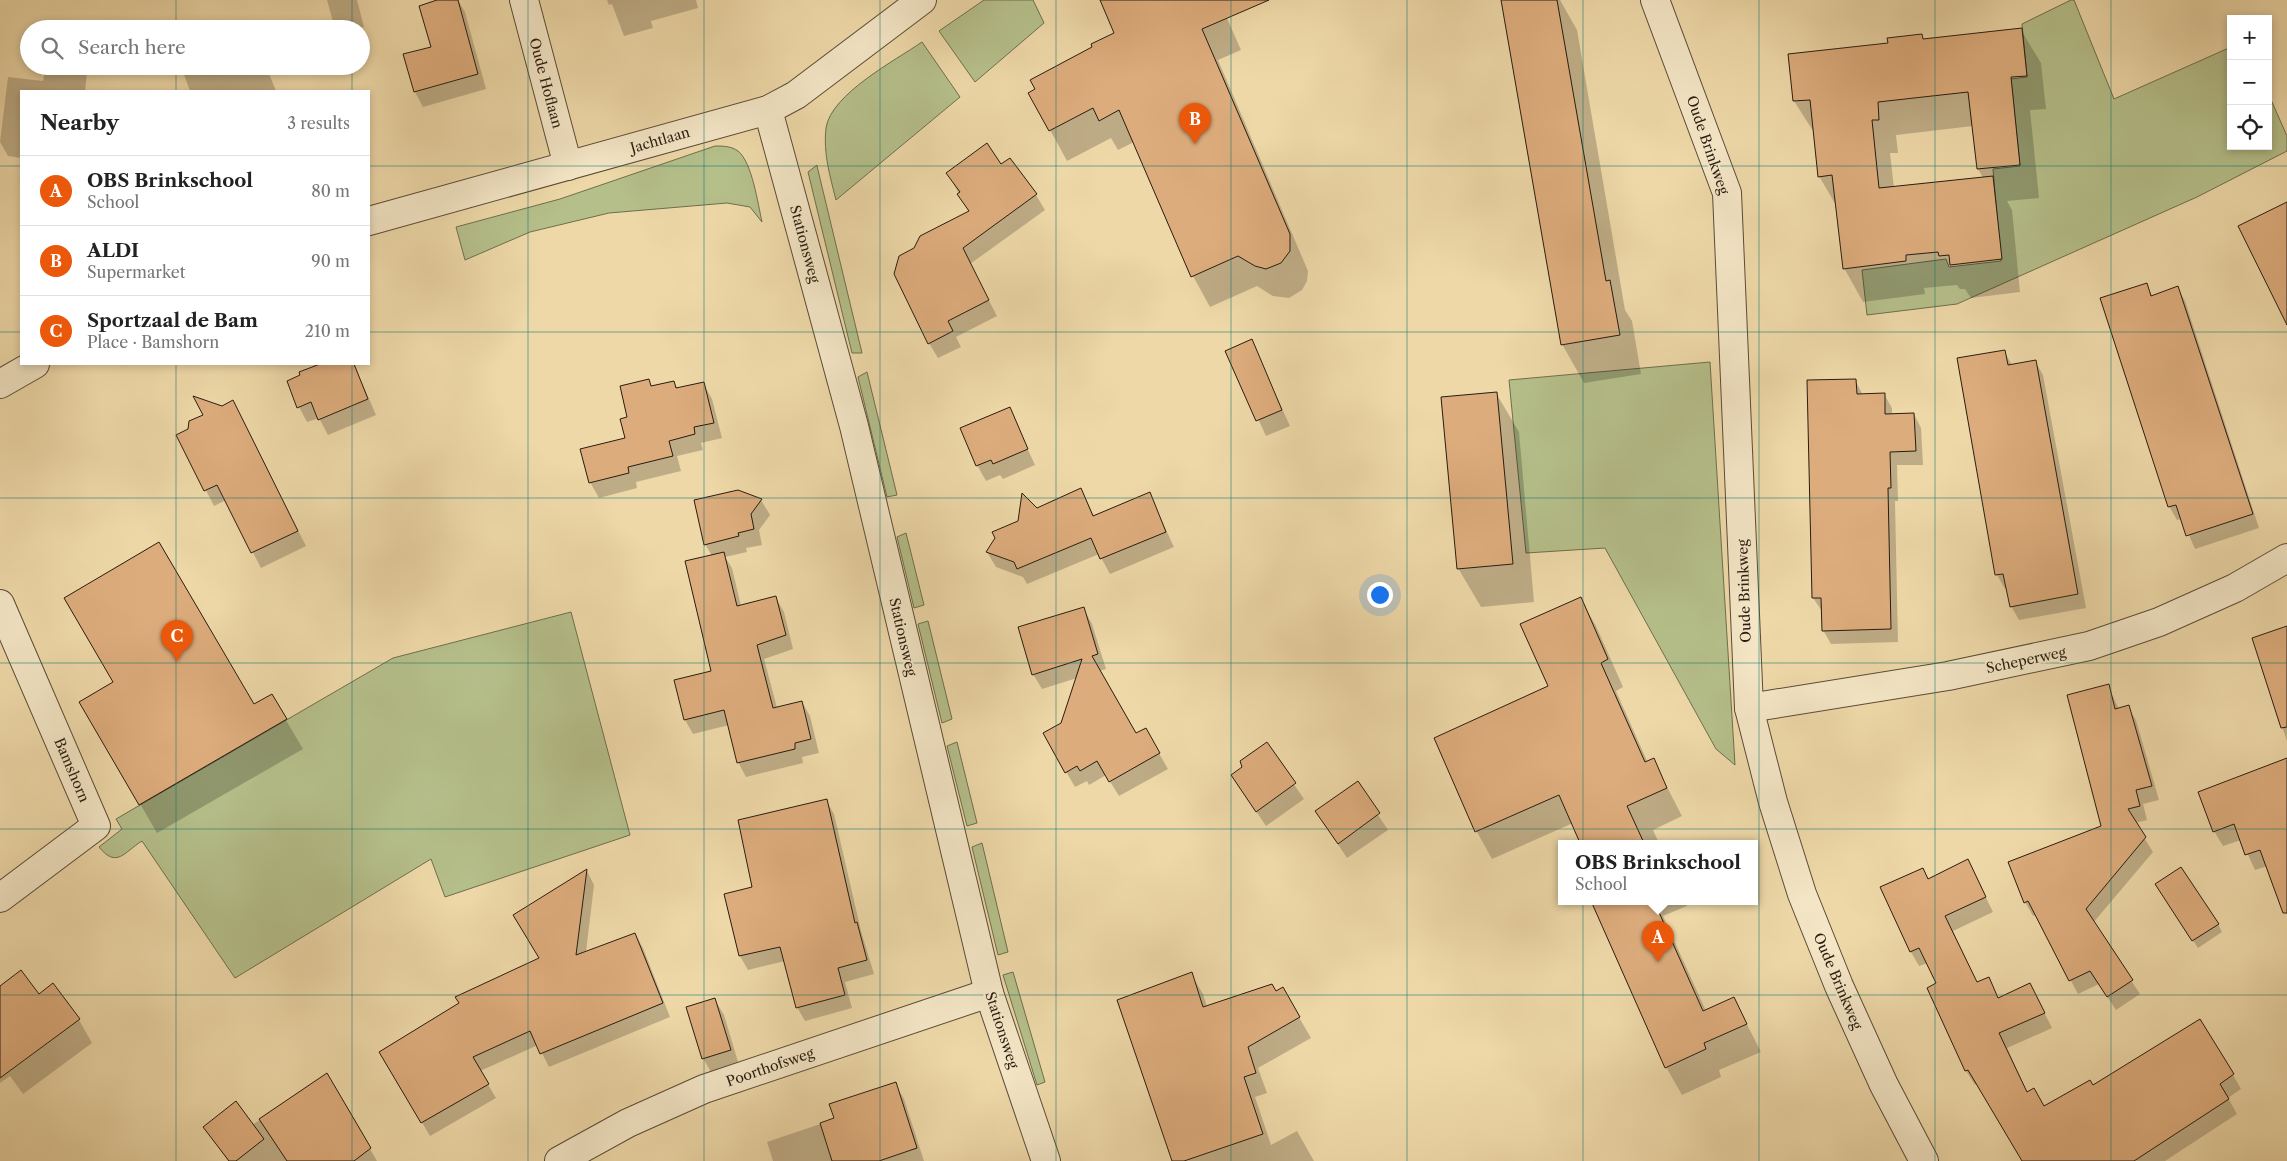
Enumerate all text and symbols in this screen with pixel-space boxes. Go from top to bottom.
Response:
map controls [2227,15,2272,150]
button: + [2227,15,2272,60]
search box [20,20,370,75]
icon: search [38,34,66,62]
text: Search here [78,36,186,59]
street label: Oude Hoflaan [525,36,567,130]
button: − [2227,60,2272,105]
street label: Oude Brinkweg [1683,93,1734,197]
pin: B [1179,103,1211,144]
button: locate [2227,105,2272,150]
text: Nearby [40,110,119,135]
text: 3 results [287,113,350,133]
street label: Jachtlaan [626,123,692,158]
text: OBS Brinkschool [87,169,253,192]
text: A [50,181,62,201]
text: 80 m [311,181,350,201]
text: School [87,192,139,212]
street label: Stationsweg [786,203,824,285]
text: ALDI [87,239,139,262]
text: B [50,251,62,271]
text: 90 m [311,251,350,271]
text: Supermarket [87,262,185,282]
text: Sportzaal de Bam [87,309,258,332]
text: C [50,321,62,341]
text: 210 m [305,321,350,341]
text: Place · Bamshorn [87,332,219,352]
street label: Oude Brinkweg [1733,538,1755,643]
your location [1367,582,1393,608]
street label: Stationsweg [885,596,921,678]
pin: C [161,620,193,661]
street label: Scheperweg [1984,643,2068,677]
street label: Bamshorn [50,735,94,805]
popup [1558,840,1758,905]
text: OBS Brinkschool [1575,851,1741,874]
text: School [1575,874,1627,894]
pin: A [1642,921,1674,962]
street label: Oude Brinkweg [1810,930,1867,1033]
street label: Stationsweg [981,989,1023,1071]
street label: Poorthofsweg [724,1043,817,1090]

